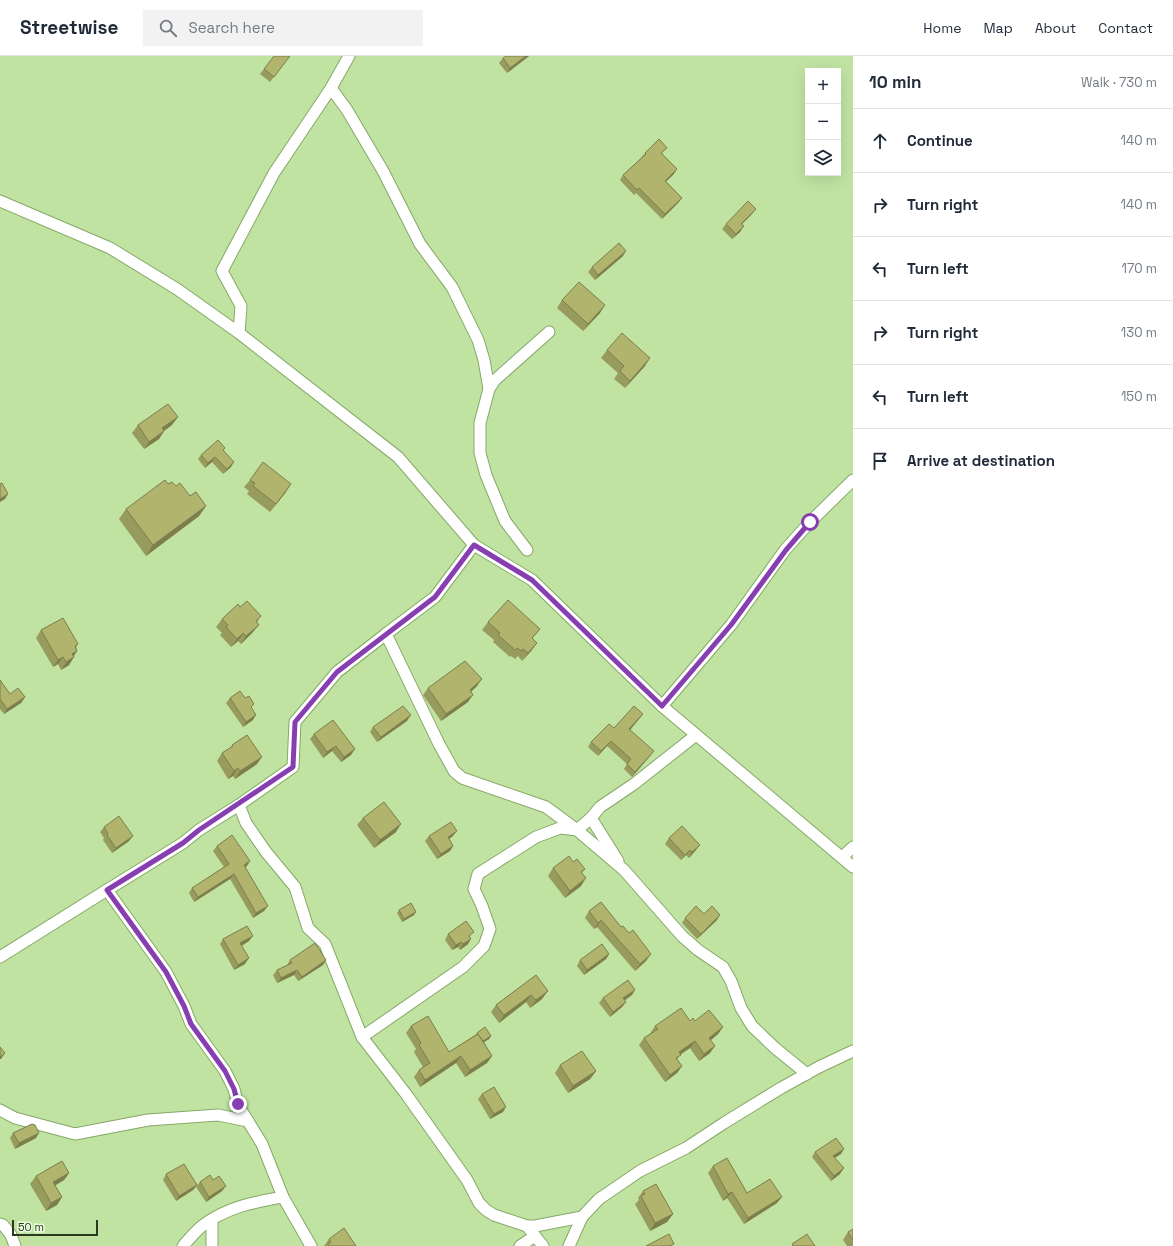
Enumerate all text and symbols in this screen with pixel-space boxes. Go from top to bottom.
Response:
search box [143,10,423,46]
text: Streetwise [20,15,119,40]
icon: search [157,17,179,39]
text: Search here [189,18,275,37]
text: Home [923,19,961,37]
text: Map [983,19,1013,37]
text: About [1035,19,1076,37]
text: Contact [1098,19,1153,37]
map controls [805,68,841,176]
button: + [805,68,841,104]
text: 10 min [869,71,922,93]
text: Walk · 730 m [1081,74,1157,91]
button: − [805,104,841,140]
icon: ahead [869,130,891,152]
text: Continue [907,131,973,150]
text: 140 m [1121,132,1157,149]
button: layers [805,140,841,176]
icon: right [869,194,891,216]
text: Turn right [907,195,978,214]
text: 140 m [1121,196,1157,213]
icon: left [869,258,891,280]
text: Turn left [907,259,969,278]
text: 170 m [1121,260,1157,277]
icon: right [869,322,891,344]
text: Turn right [907,323,978,342]
text: 130 m [1121,324,1157,341]
icon: left [869,386,891,408]
text: Turn left [907,387,969,406]
text: 150 m [1121,388,1157,405]
icon: arrive [869,450,891,472]
text: Arrive at destination [907,451,1055,470]
route start [801,513,819,531]
route end [229,1095,247,1113]
scale bar [12,1218,98,1237]
text: 50 m [18,1220,44,1234]

